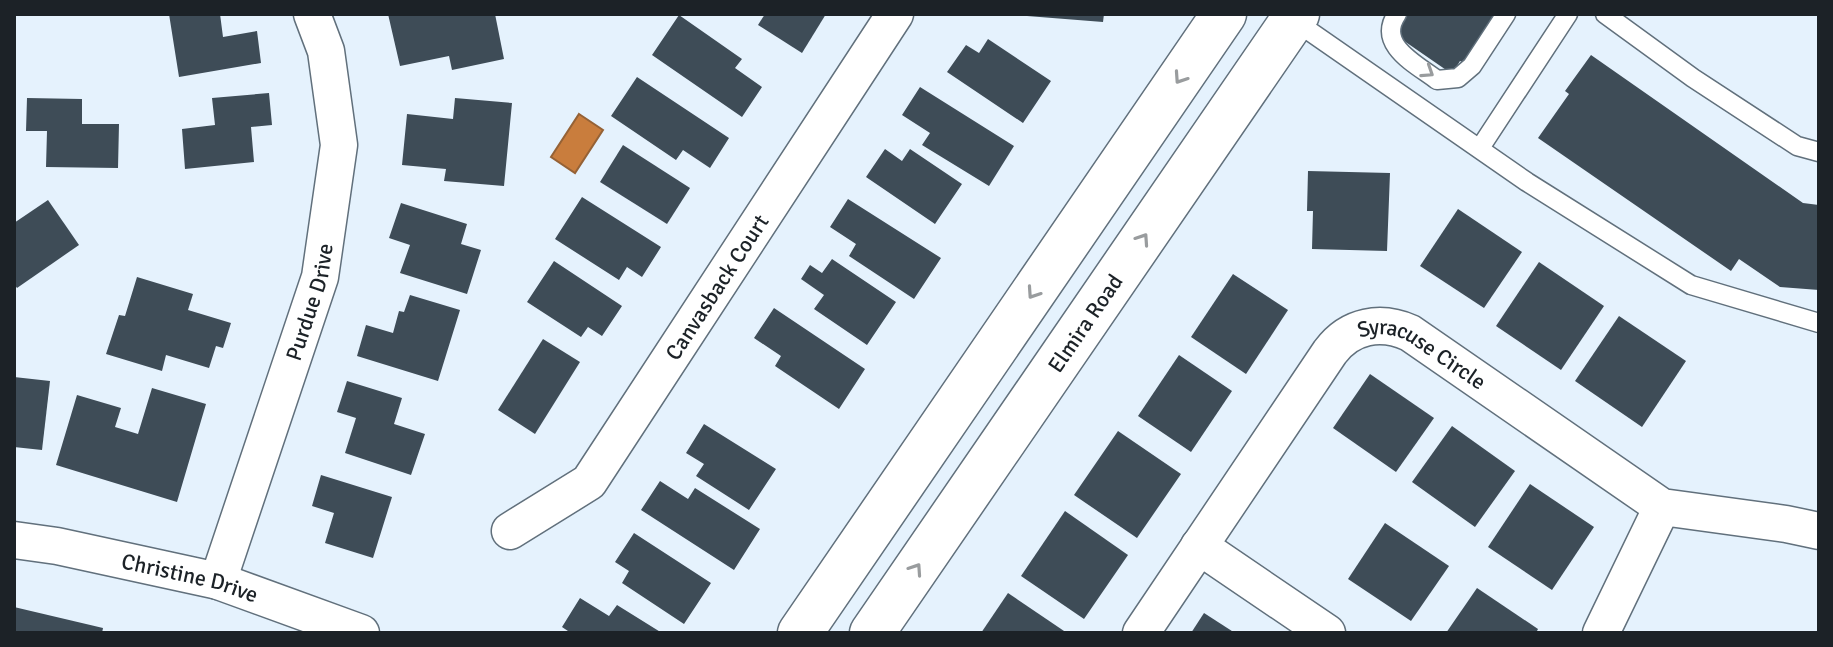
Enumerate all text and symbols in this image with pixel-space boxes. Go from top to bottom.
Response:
one-way arrow [1420,62,1434,77]
one-way arrow [1175,70,1190,84]
street label: Canvasback Court [660,209,775,365]
one-way arrow [1133,233,1148,248]
street label: Purdue Drive [280,242,339,364]
street label: Elmira Road [1042,269,1128,378]
one-way arrow [1028,284,1043,298]
street label: Syracuse Circle [1354,313,1491,395]
street label: Christine Drive [119,547,262,609]
one-way arrow [907,563,922,577]

